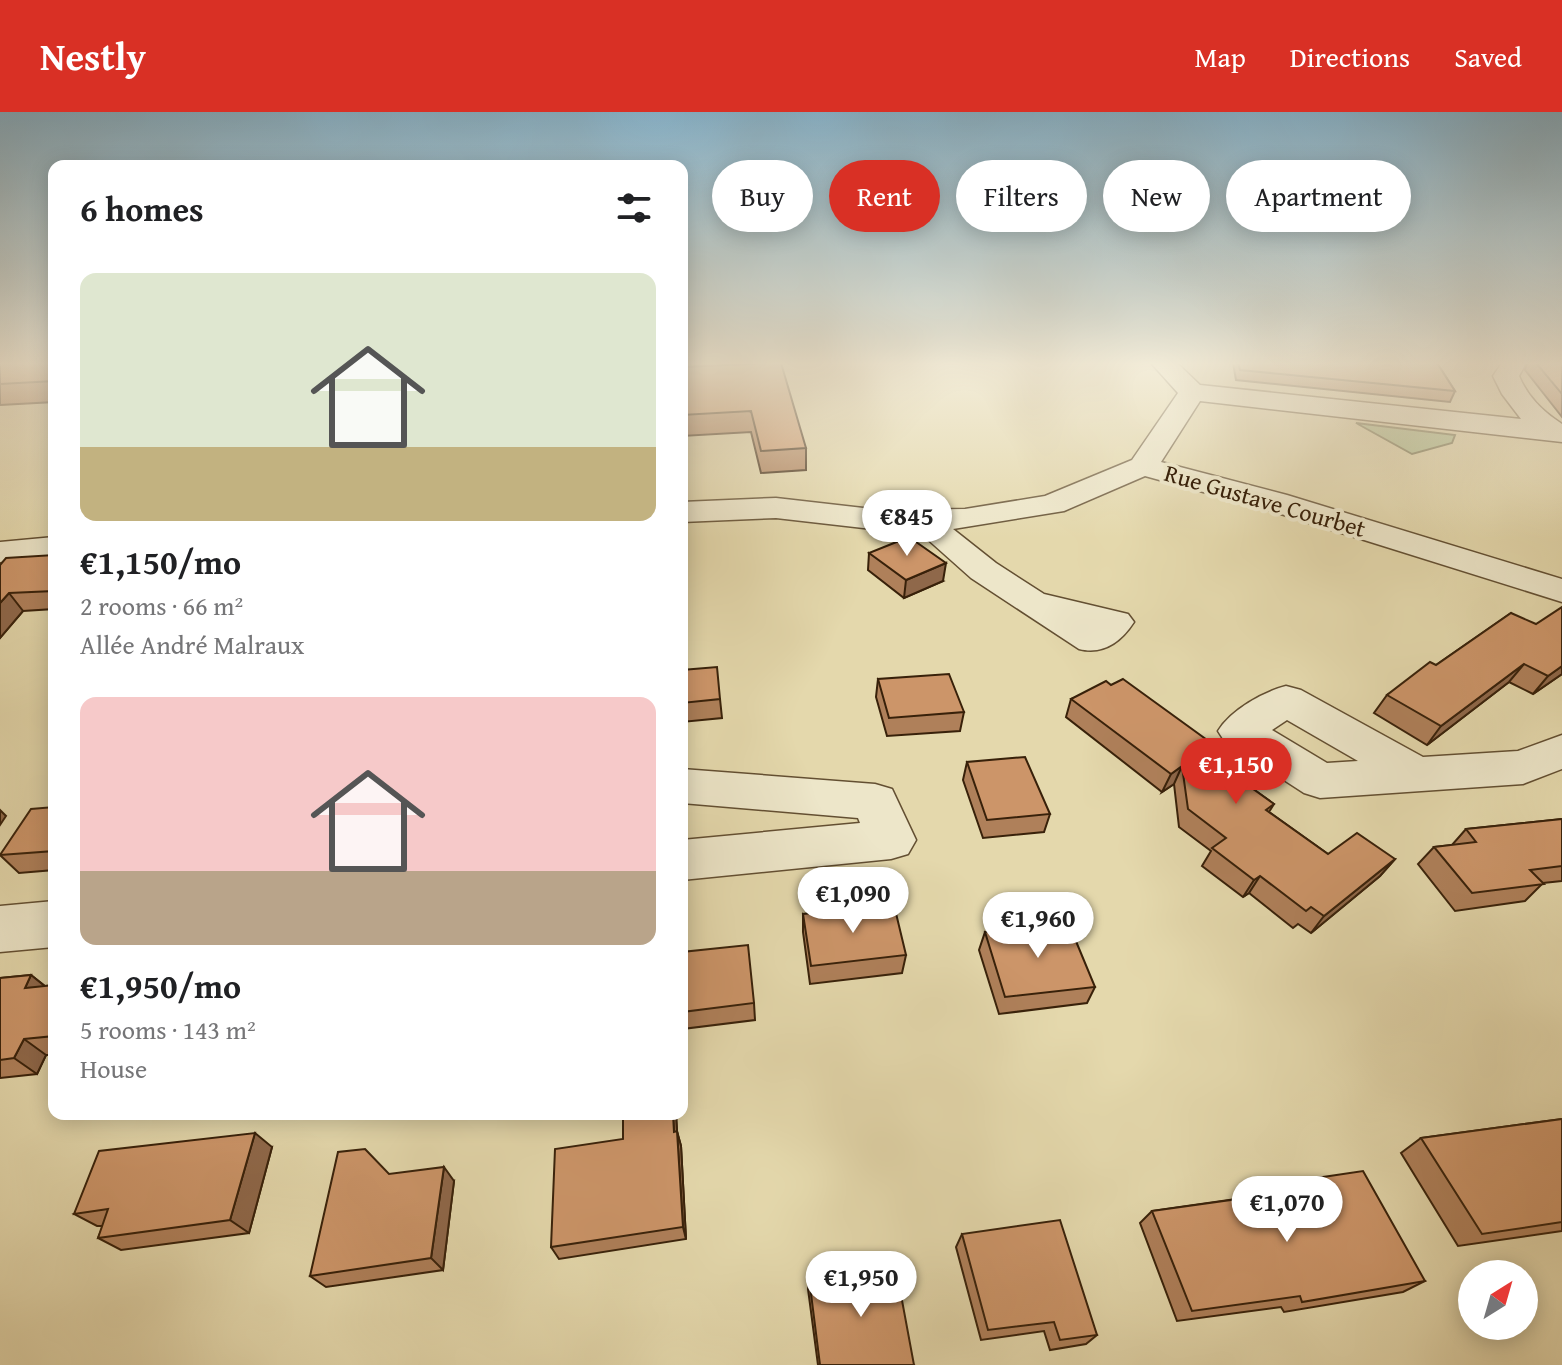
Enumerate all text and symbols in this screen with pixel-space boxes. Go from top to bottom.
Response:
text: Nestly [40,28,146,84]
text: Map [1194,36,1246,77]
text: Directions [1290,36,1410,77]
text: Saved [1454,36,1522,77]
chip: Buy [712,160,813,232]
chip: Rent [829,160,940,232]
chip: Filters [956,160,1087,232]
chip: New [1103,160,1210,232]
chip: Apartment [1226,160,1411,232]
text: 6 homes [80,184,204,233]
icon: filters [612,186,656,230]
icon: home [296,325,440,469]
street label: Rue Gustave Courbet [1160,455,1370,546]
pin: €845 [860,490,954,558]
text: €845 [880,496,934,535]
text: €1,150/mo [80,537,241,586]
text: 2 rooms · 66 m² [80,586,243,625]
text: Allée André Malraux [80,625,304,664]
pin: €1,150 [1171,738,1301,806]
text: €1,150 [1199,744,1273,783]
icon: home [296,749,440,893]
pin: €1,090 [788,867,918,935]
text: €1,090 [816,873,890,912]
pin: €1,960 [973,892,1103,960]
text: €1,960 [1001,898,1075,937]
text: €1,950/mo [80,961,241,1010]
text: 5 rooms · 143 m² [80,1010,256,1049]
text: House [80,1049,147,1088]
pin: €1,070 [1222,1176,1352,1244]
text: €1,070 [1250,1182,1324,1221]
pin: €1,950 [796,1251,926,1319]
text: €1,950 [824,1257,898,1296]
north arrow [1458,1260,1538,1340]
map controls [1458,1260,1538,1340]

